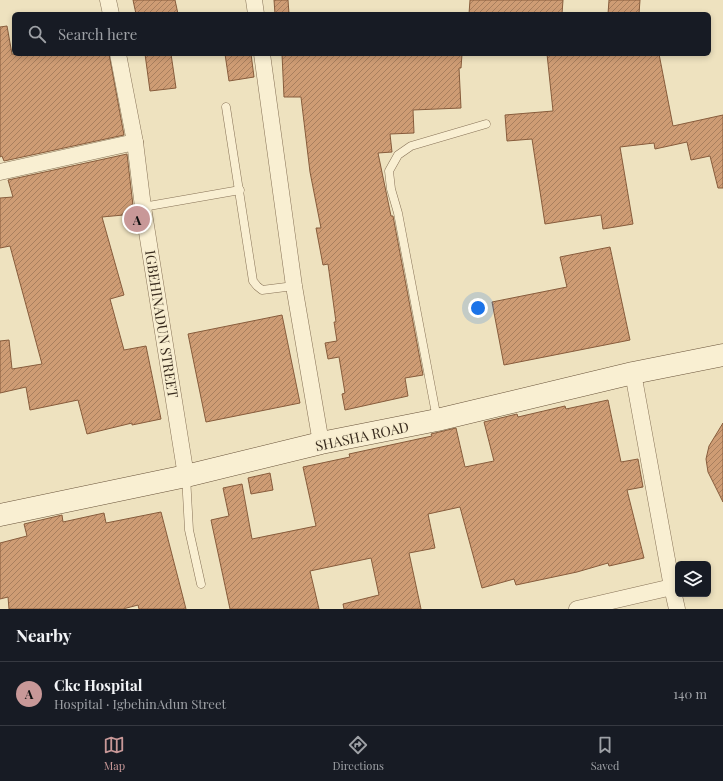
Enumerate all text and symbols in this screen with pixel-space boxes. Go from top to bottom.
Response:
search box [12,12,711,56]
icon: search [26,23,48,45]
text: Search here [58,24,137,44]
pin: A [124,204,150,234]
street label: IGBEHINADUN STREET [141,249,183,400]
your location [468,298,488,318]
street label: SHASHA ROAD [313,417,411,455]
map controls [675,561,711,597]
button: layers [675,561,711,597]
text: Nearby [16,624,71,646]
text: Ckc Hospital [54,675,143,695]
text: A [25,685,33,702]
text: 140 m [673,685,707,702]
text: Hospital · IgbehinAdun Street [54,695,226,712]
tab: Map [103,734,125,773]
tab: Directions [332,734,384,773]
tab: Saved [591,734,619,773]

